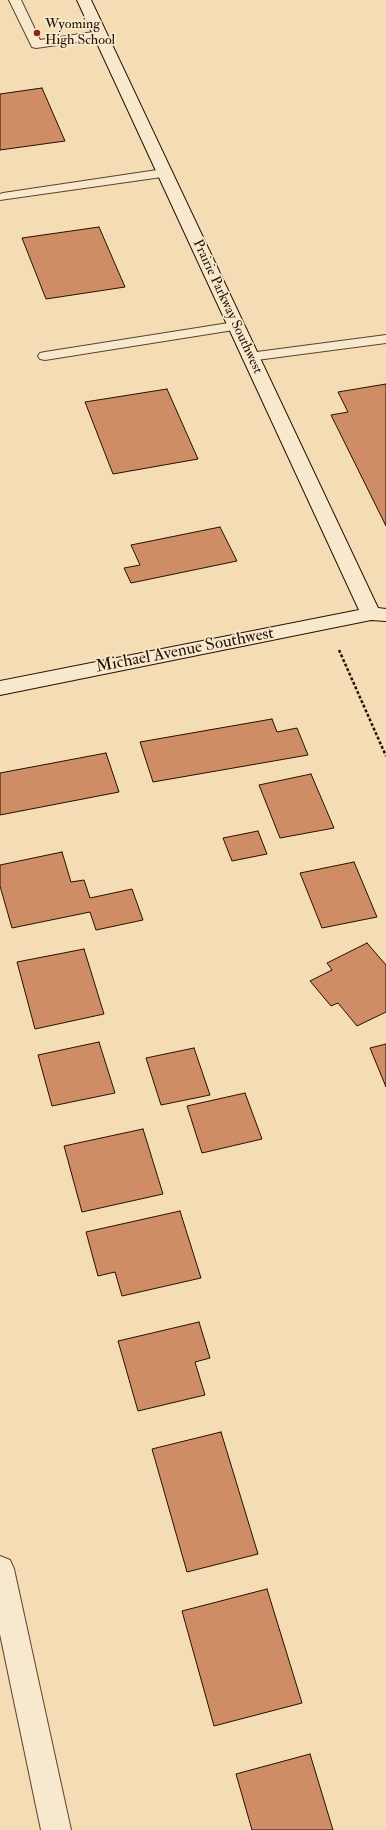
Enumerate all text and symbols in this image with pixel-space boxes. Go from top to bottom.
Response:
place label: Wyoming High School [45,17,115,50]
marker: Wyoming High School [32,28,42,38]
street label: Prairie Parkway Southwest [188,237,266,377]
street label: Michael Avenue Southwest [94,624,276,678]

